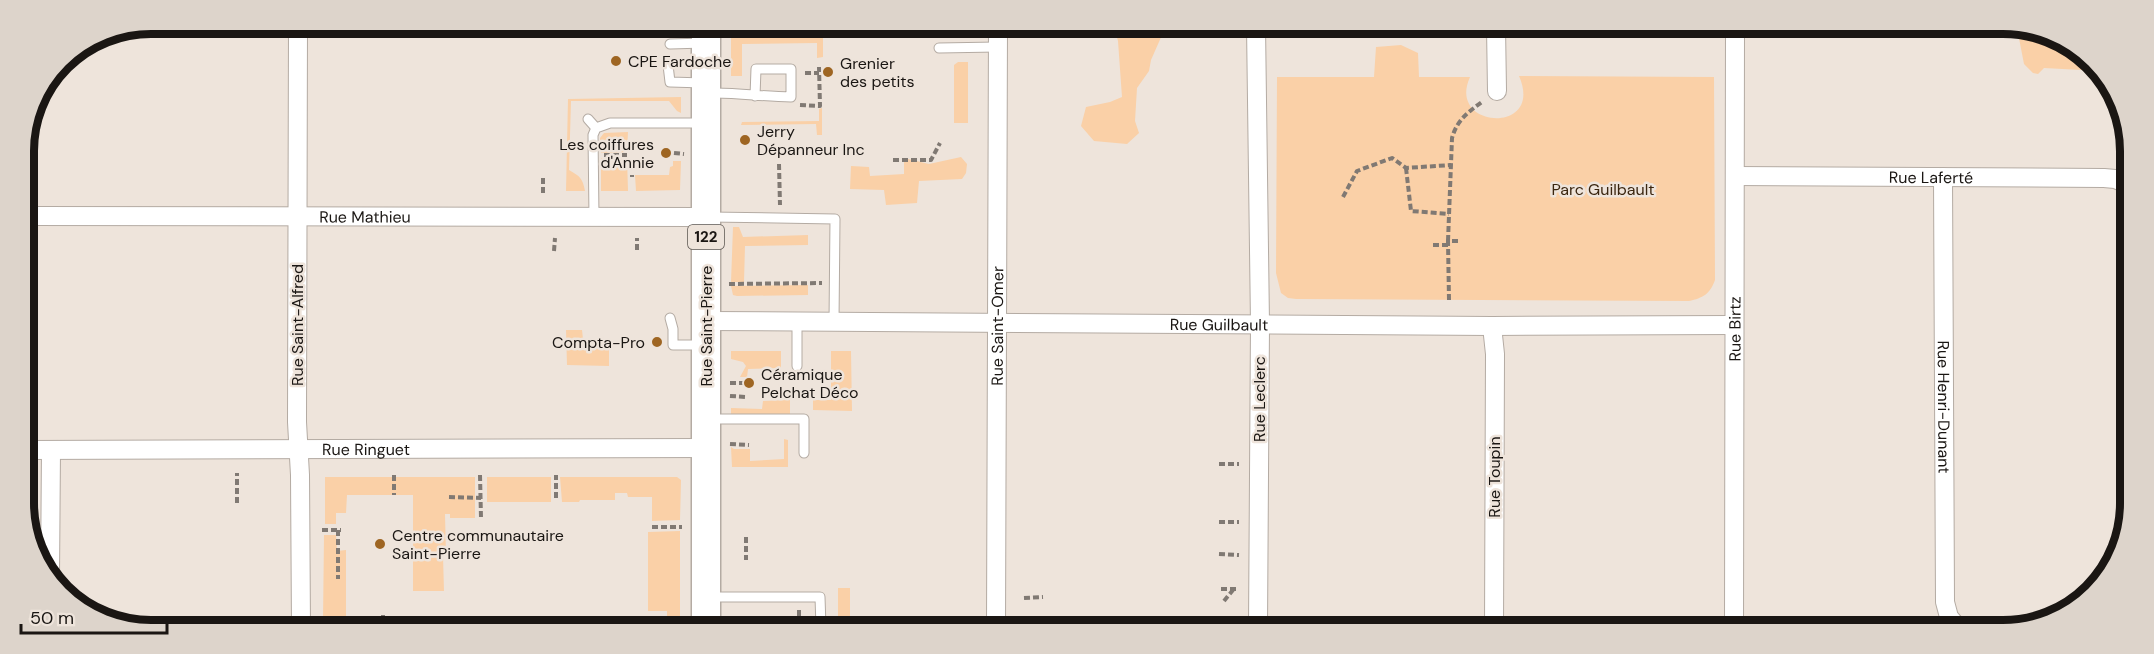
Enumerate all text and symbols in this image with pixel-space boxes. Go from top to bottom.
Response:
place label: CPE Fardoche [628,51,731,72]
place label: Grenier des petits [840,53,915,92]
marker: CPE Fardoche [609,54,623,68]
marker: Grenier des petits [821,65,835,79]
place label: Jerry Dépanneur Inc [757,121,865,160]
marker: Jerry Dépanneur Inc [738,133,752,147]
place label: Les coiffures d'Annie [559,134,654,173]
marker: Les coiffures d'Annie [659,146,673,160]
street label: Rue Laferté [1889,166,1973,188]
park label: Parc Guilbault [1551,179,1655,200]
street label: Rue Mathieu [319,206,411,227]
road number: 122 [688,225,724,249]
street label: Rue Saint-Alfred [287,264,308,386]
street label: Rue Saint-Pierre [696,266,717,386]
street label: Rue Saint-Omer [986,266,1008,386]
street label: Rue Birtz [1724,296,1745,362]
street label: Rue Guilbault [1170,313,1268,335]
place label: Compta-Pro [552,332,645,353]
marker: Compta-Pro [650,335,664,349]
street label: Rue Henri-Dunant [1933,340,1955,474]
street label: Rue Leclerc [1249,356,1270,442]
place label: Céramique Pelchat Déco [761,364,859,403]
marker: Céramique Pelchat Déco [742,376,756,390]
street label: Rue Toupin [1484,436,1505,518]
street label: Rue Ringuet [322,438,410,460]
place label: Centre communautaire Saint-Pierre [392,525,564,564]
marker: Centre communautaire Saint-Pierre [373,537,387,551]
scale bar [21,597,166,635]
text: 50 m [30,606,74,630]

